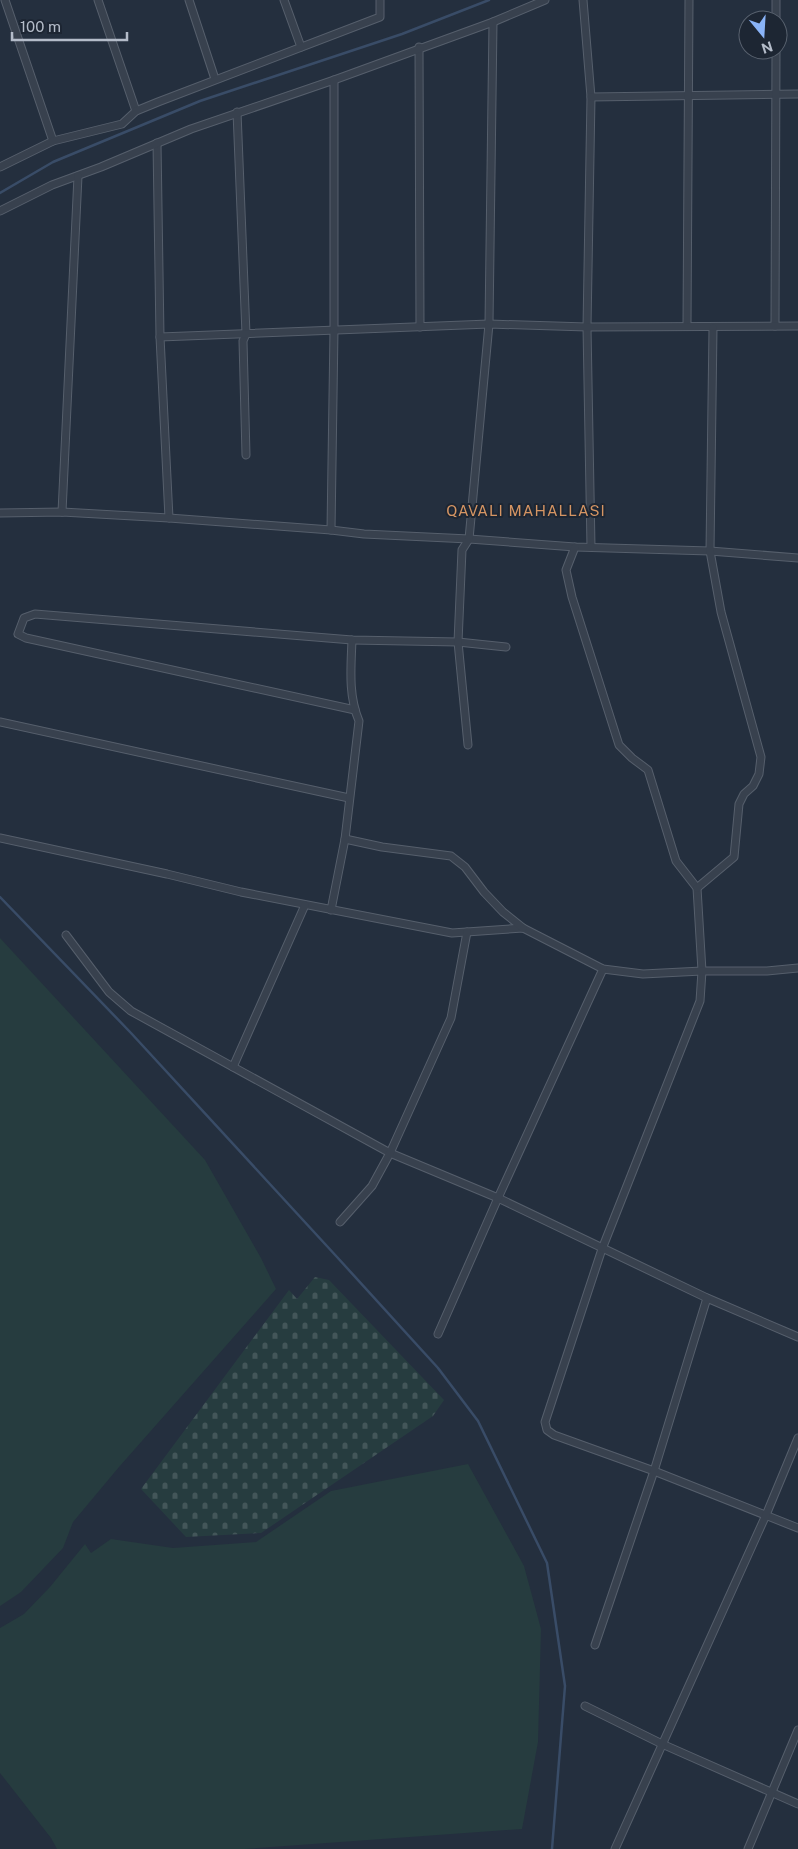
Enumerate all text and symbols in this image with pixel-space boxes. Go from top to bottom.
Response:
scale bar [12,10,128,42]
north arrow [738,10,788,60]
text: 100 m [20,18,61,35]
text: N [759,38,775,57]
district label: QAVALI MAHALLASI [446,502,606,519]

